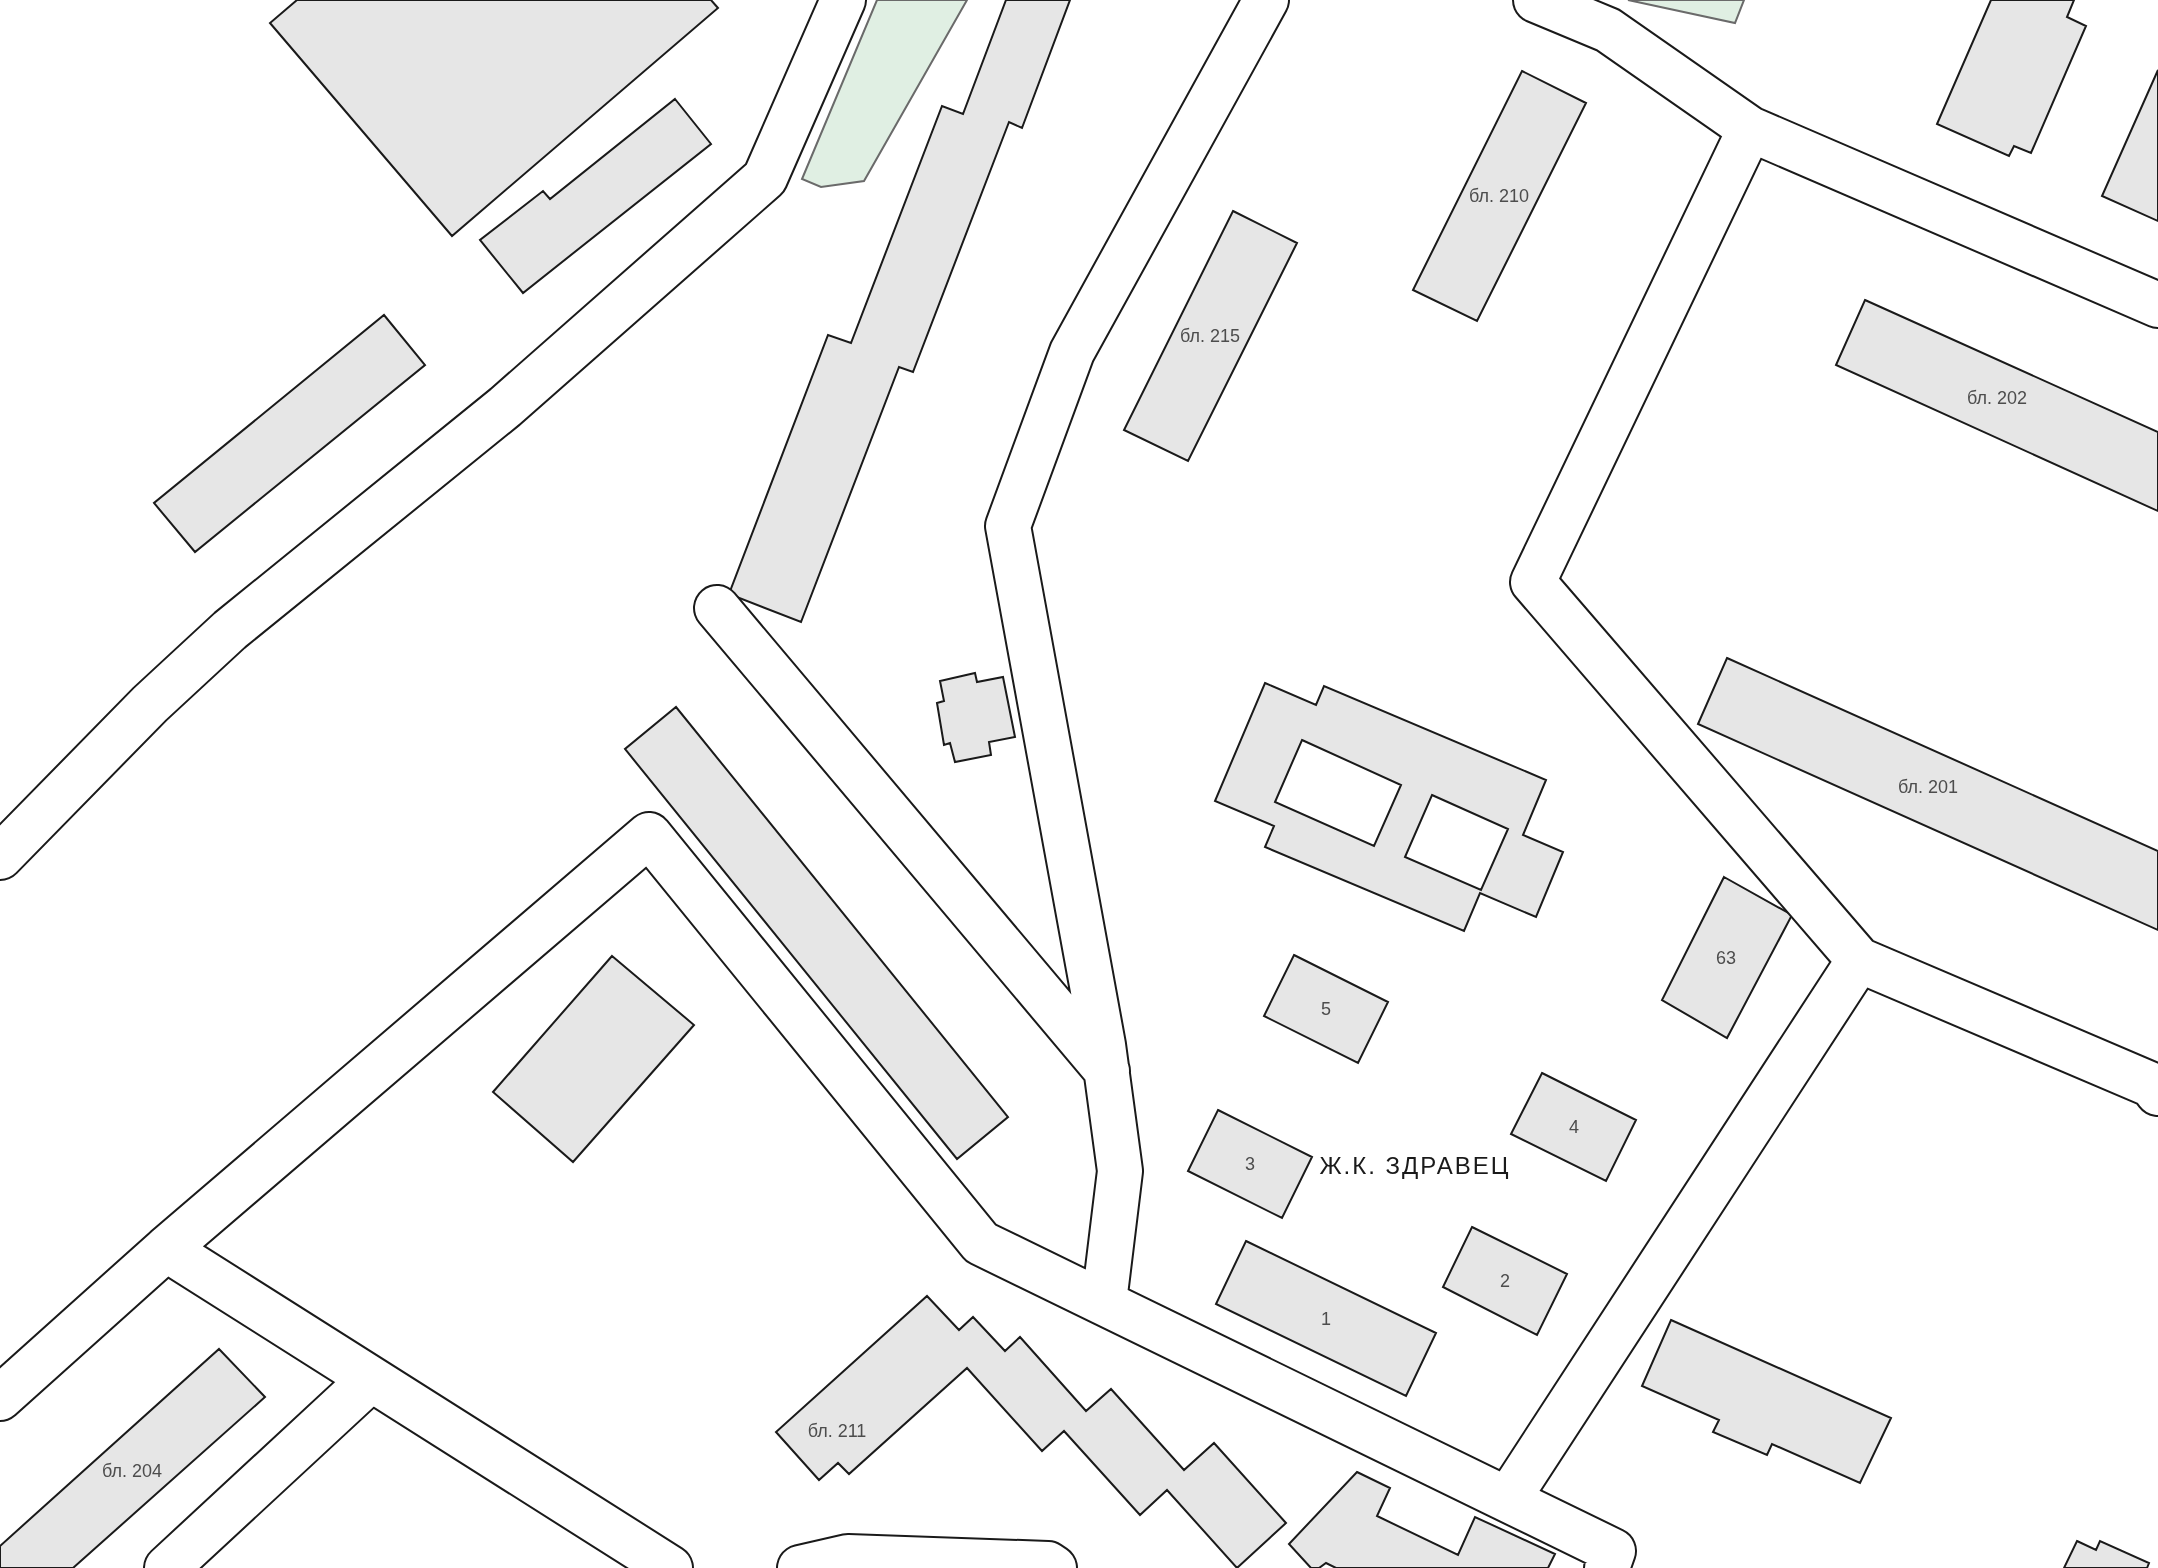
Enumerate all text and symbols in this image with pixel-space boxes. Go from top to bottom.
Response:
house number: бл. 210 [1469,186,1529,206]
house number: бл. 215 [1180,326,1240,346]
house number: бл. 202 [1967,388,2027,408]
house number: бл. 201 [1898,777,1958,797]
house number: 63 [1716,948,1736,968]
house number: 5 [1321,999,1331,1019]
house number: 4 [1569,1117,1579,1137]
district label: Ж.К. ЗДРАВЕЦ [1319,1152,1511,1179]
house number: 3 [1245,1154,1255,1174]
house number: 2 [1500,1271,1510,1291]
house number: 1 [1321,1309,1331,1329]
house number: бл. 211 [808,1421,866,1441]
house number: бл. 204 [102,1461,162,1481]

